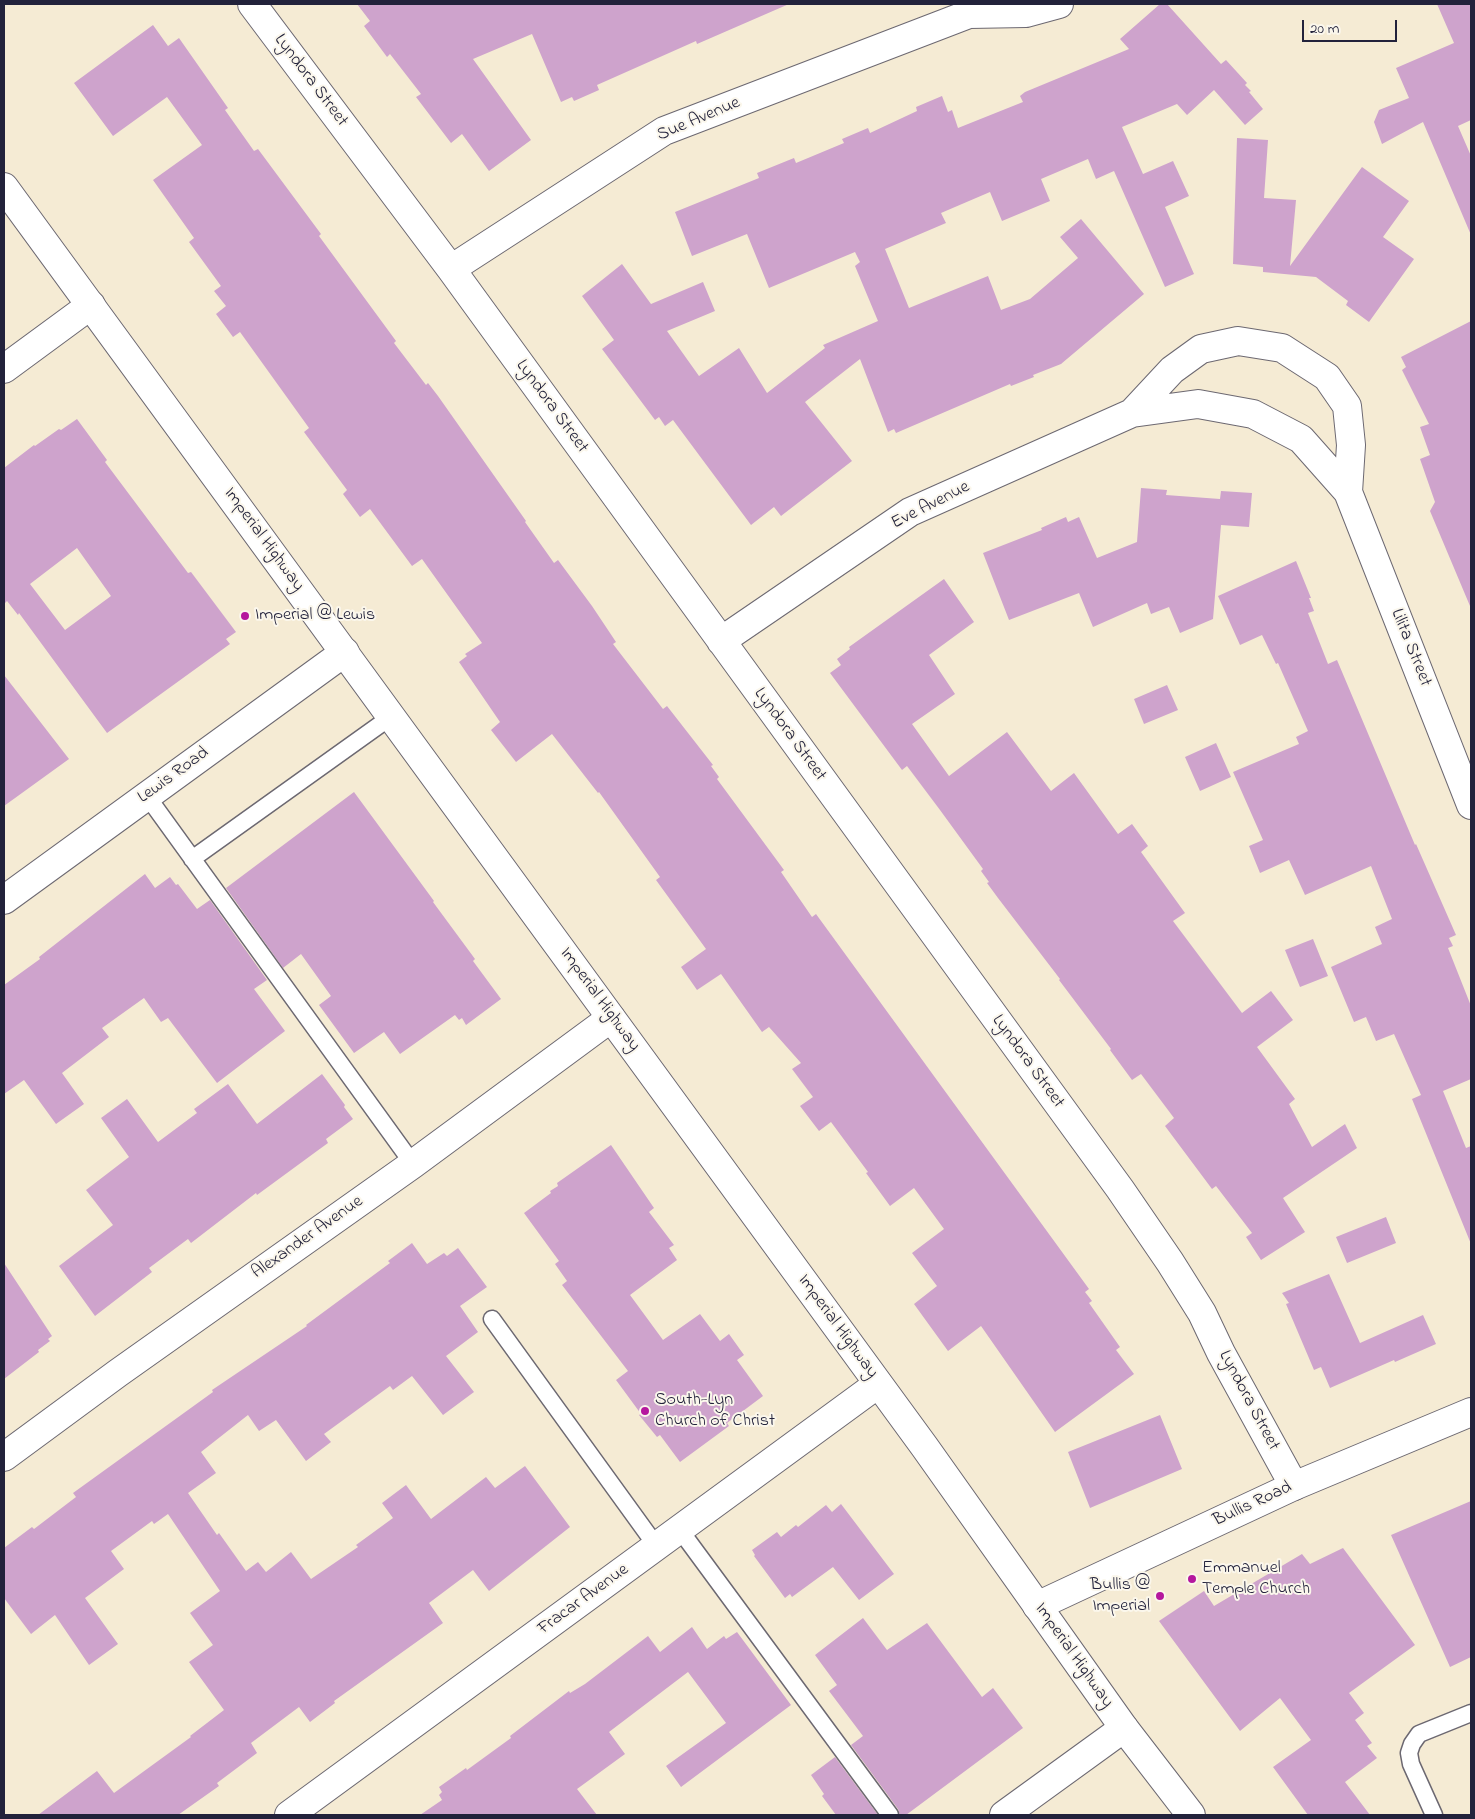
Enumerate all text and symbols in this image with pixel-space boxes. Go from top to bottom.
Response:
scale bar [1305,10,1400,42]
text: 20 m [1310,18,1339,40]
street label: Lyndora Street [268,31,352,131]
street label: Sue Avenue [654,93,744,147]
street label: Lyndora Street [510,356,592,458]
street label: Eve Avenue [888,477,974,535]
street label: Imperial Highway [218,484,308,596]
place label: Imperial @ Lewis [255,605,375,627]
street label: Lilita Street [1385,606,1435,690]
marker: Imperial @ Lewis [239,610,251,622]
street label: Lyndora Street [748,684,830,786]
street label: Lewis Road [134,743,214,809]
street label: Imperial Highway [554,944,644,1056]
street label: Lyndora Street [986,1011,1068,1113]
street label: Alexander Avenue [248,1192,368,1284]
street label: Imperial Highway [792,1271,882,1383]
street label: Lyndora Street [1213,1347,1283,1455]
place label: South-Lyn Church of Christ [655,1390,775,1432]
marker: South-Lyn Church of Christ [639,1405,651,1417]
street label: Bullis Road [1210,1477,1296,1533]
place label: Emmanuel Temple Church [1202,1558,1310,1600]
street label: Fracar Avenue [534,1560,634,1640]
marker: Emmanuel Temple Church [1186,1573,1198,1585]
place label: Bullis @ Imperial [1090,1575,1150,1618]
marker: Bullis @ Imperial [1154,1590,1166,1602]
street label: Imperial Highway [1029,1599,1117,1713]

